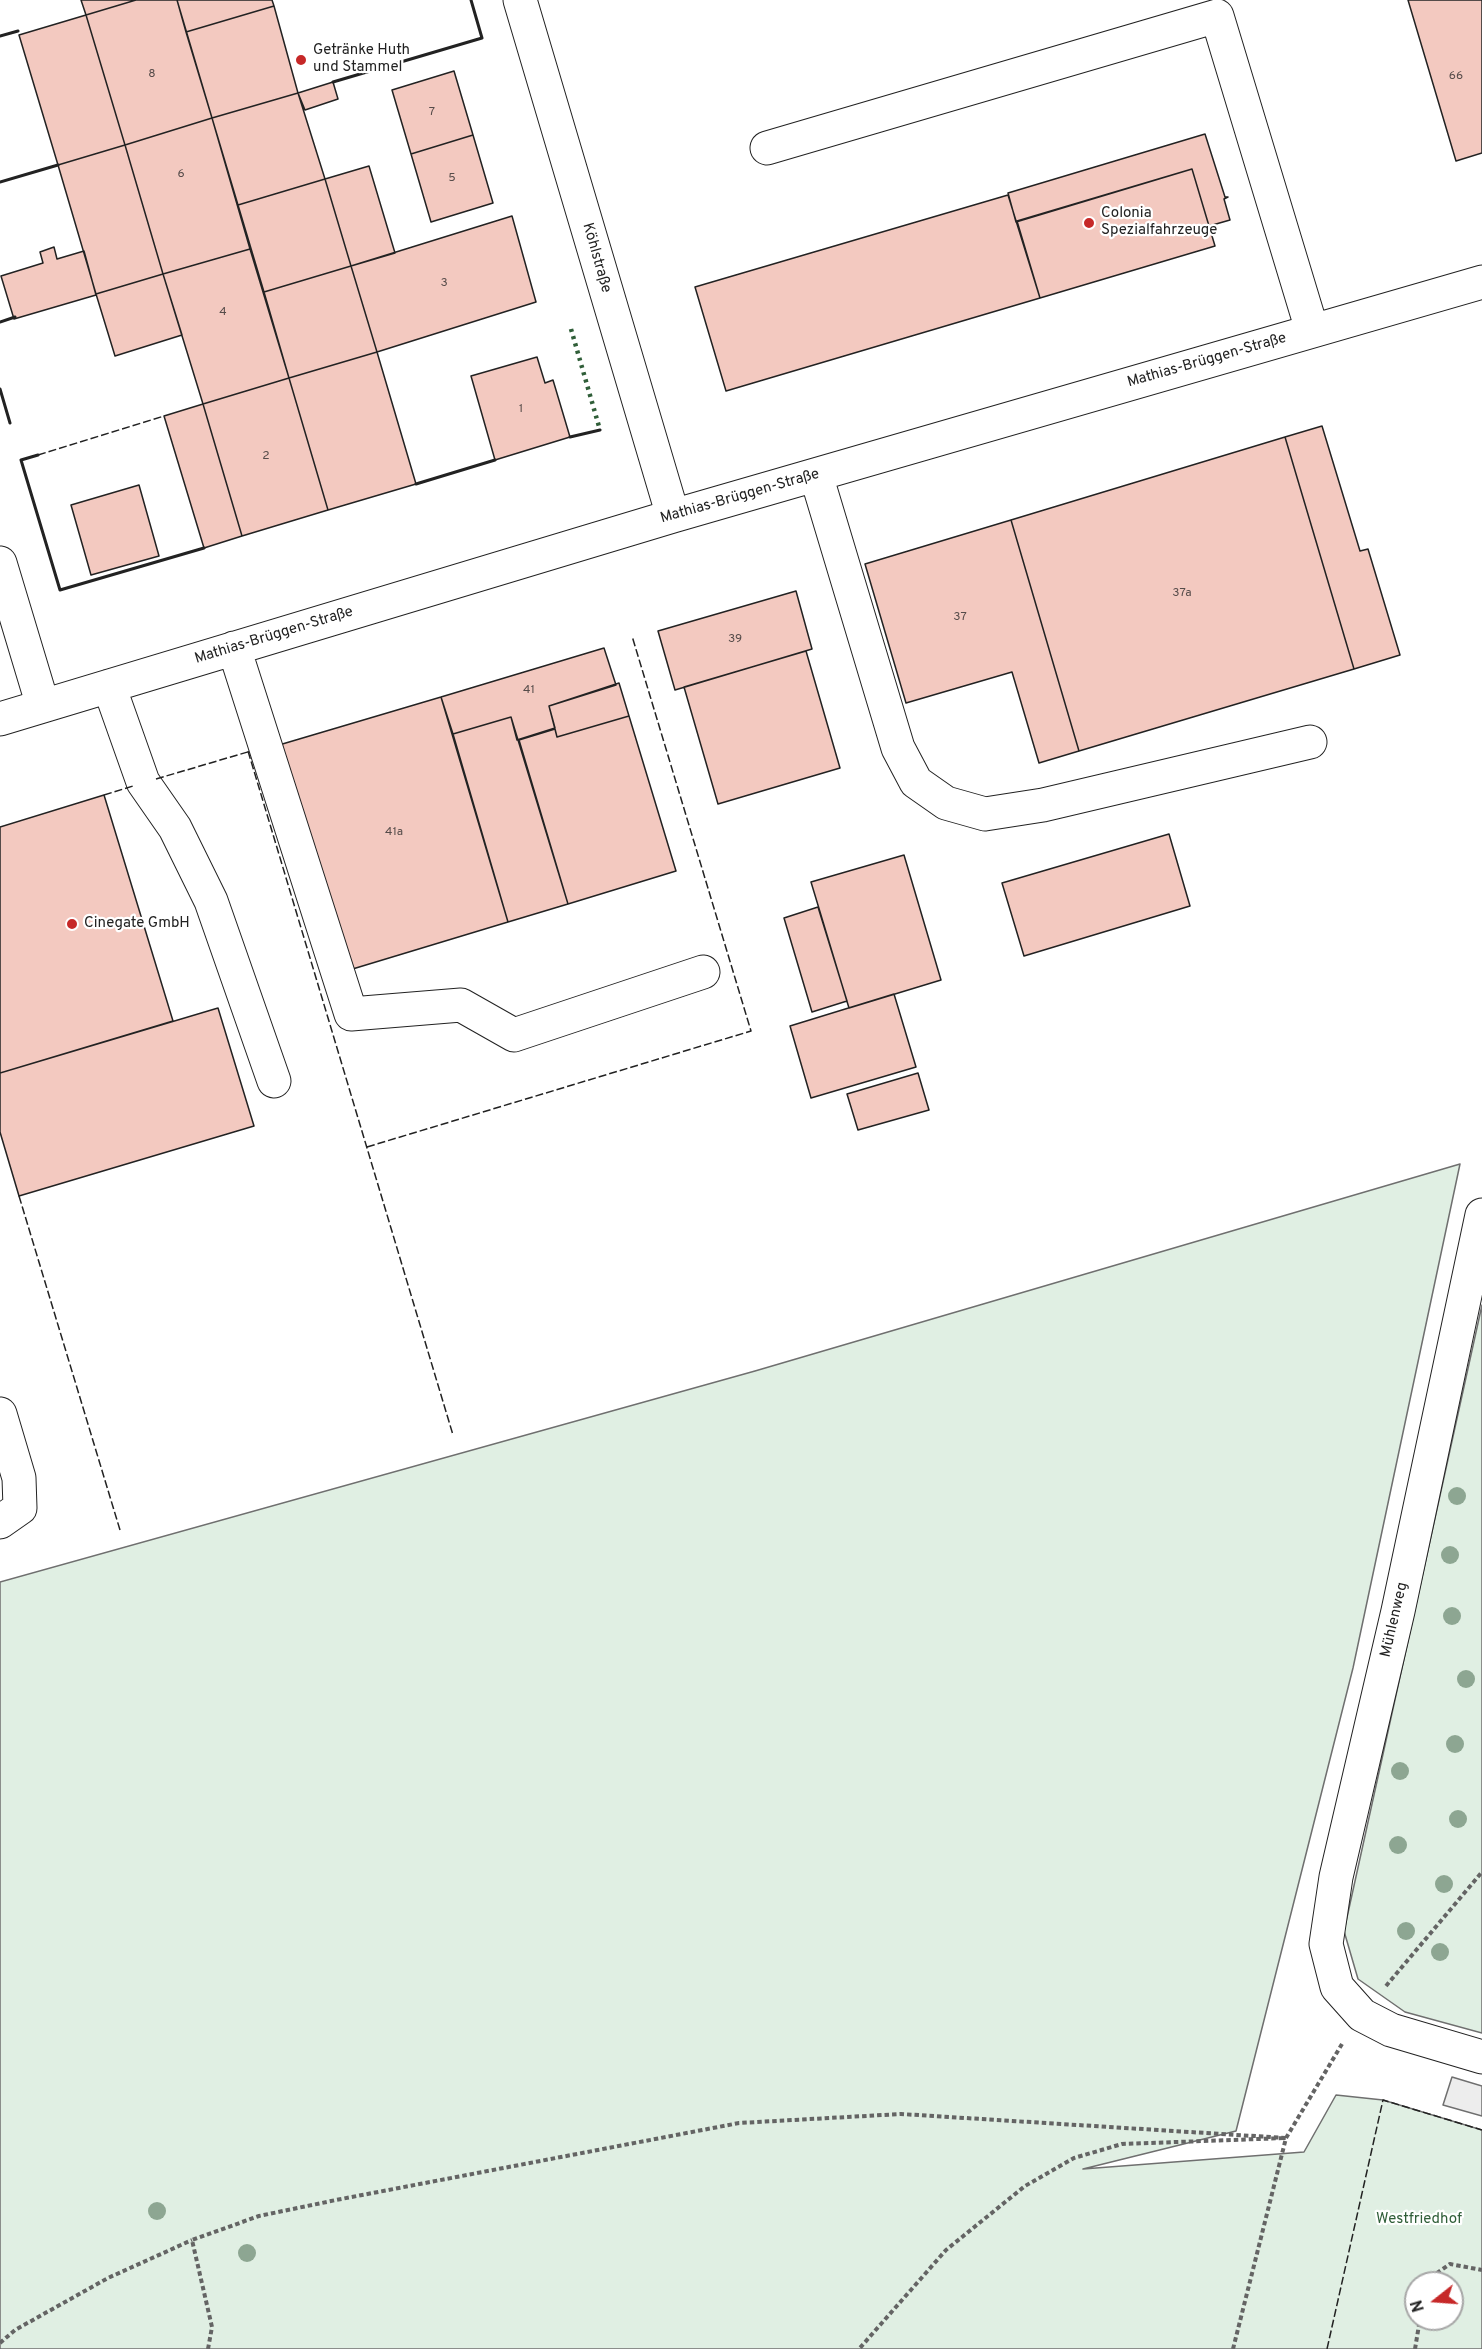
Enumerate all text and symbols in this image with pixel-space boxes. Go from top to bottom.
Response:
place label: Getränke Huth und Stammel [313,42,410,77]
marker: Getränke Huth und Stammel [294,53,308,67]
house number: 8 [148,68,156,82]
house number: 66 [1449,70,1463,84]
house number: 7 [429,106,435,120]
house number: 6 [177,168,185,182]
house number: 5 [448,172,456,186]
place label: Colonia Spezialfahrzeuge [1101,205,1217,240]
marker: Colonia Spezialfahrzeuge [1082,216,1096,230]
street label: Köhlstraße [577,221,615,295]
house number: 3 [440,277,448,291]
house number: 4 [219,306,227,320]
street label: Mathias-Brüggen-Straße [1125,330,1289,392]
house number: 1 [519,403,523,417]
house number: 2 [262,450,270,464]
street label: Mathias-Brüggen-Straße [658,466,822,528]
house number: 37a [1172,587,1192,601]
street label: Mathias-Brüggen-Straße [193,603,355,669]
house number: 37 [953,611,967,625]
house number: 39 [728,633,742,647]
house number: 41 [523,684,535,698]
house number: 41a [385,826,403,840]
place label: Cinegate GmbH [84,915,190,933]
marker: Cinegate GmbH [65,917,79,931]
street label: Mühlenweg [1378,1581,1412,1659]
park label: Westfriedhof [1376,2211,1462,2229]
north arrow [1404,2271,1464,2331]
text: N [1407,2297,1430,2314]

